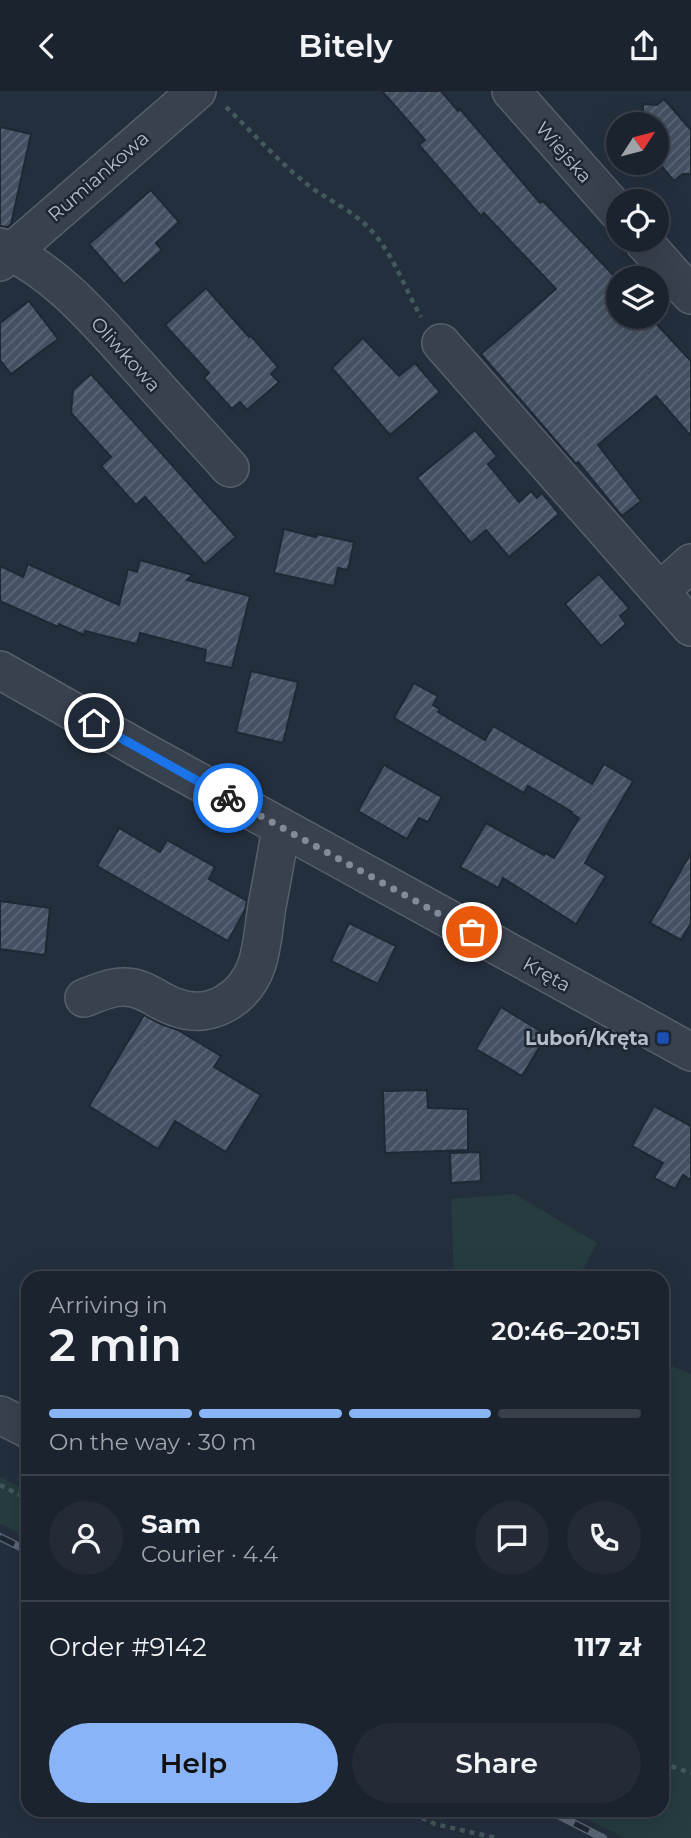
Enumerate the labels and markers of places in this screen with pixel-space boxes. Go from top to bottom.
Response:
pin [64,693,124,753]
pin [442,902,502,962]
place label: Luboń/Kręta [525,1027,649,1050]
marker: Luboń/Kręta [655,1030,671,1046]

